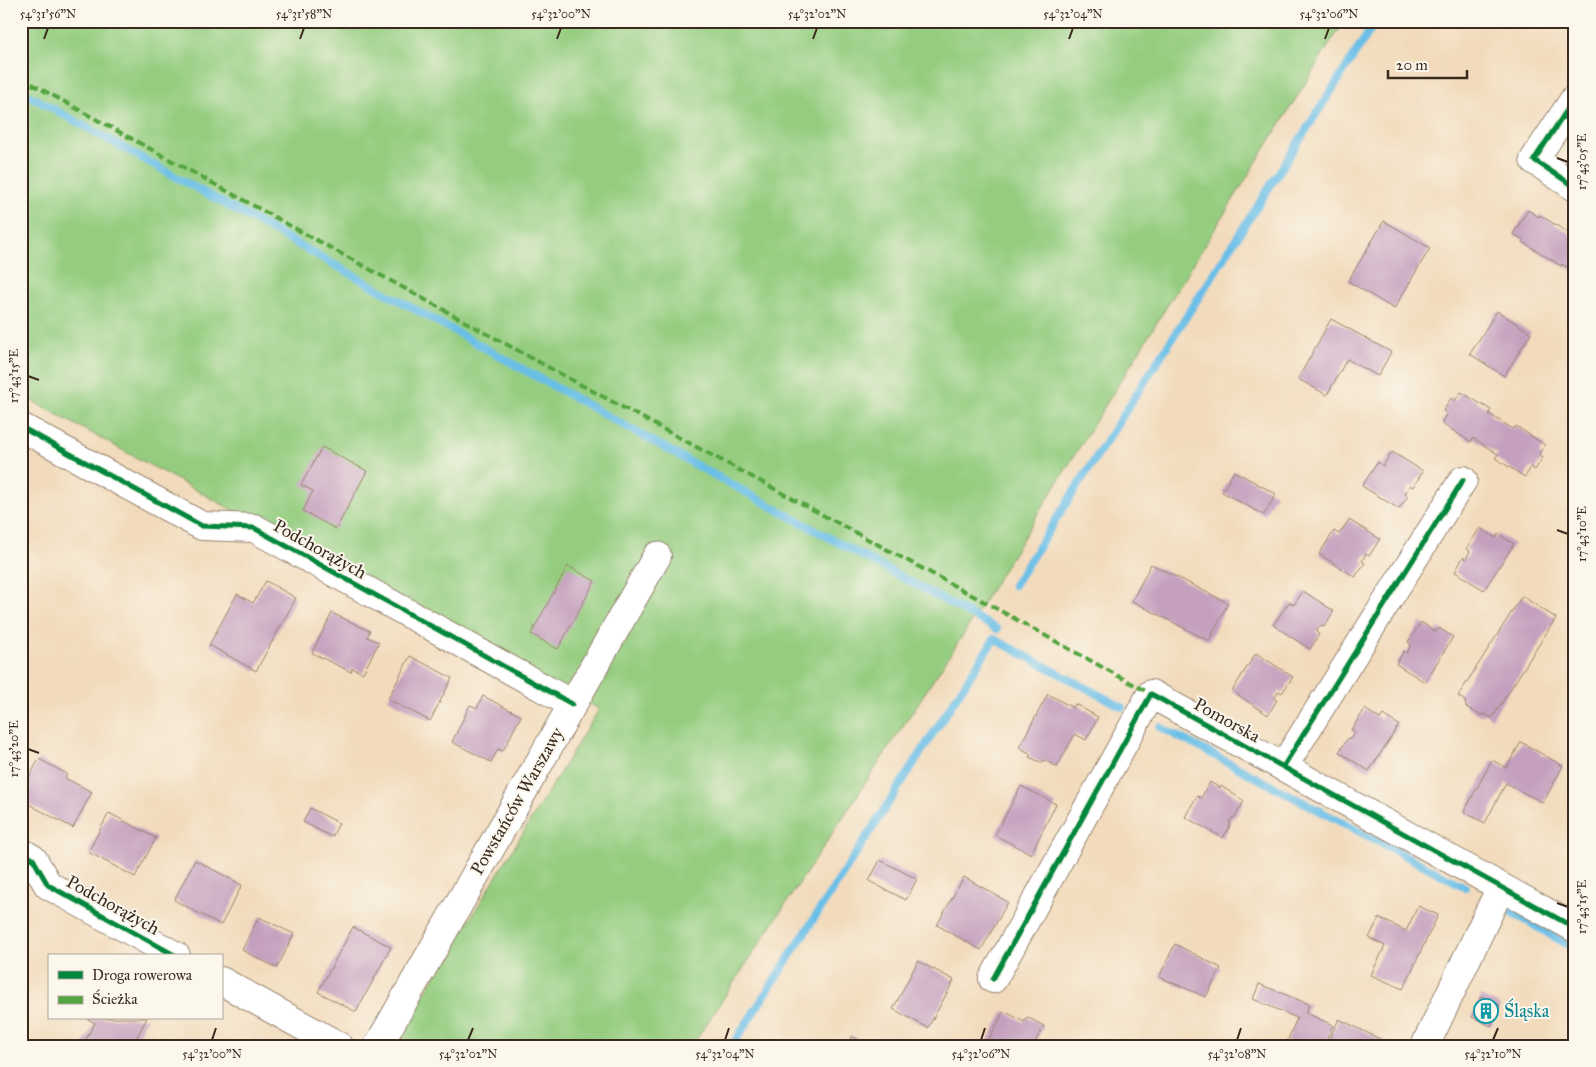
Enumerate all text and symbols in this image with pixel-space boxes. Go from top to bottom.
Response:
text: 54°31'56"N [20,7,76,21]
text: 54°31'58"N [276,7,332,21]
text: 54°32'00"N [531,7,591,21]
text: 54°32'02"N [788,7,846,21]
text: 54°32'04"N [1043,7,1103,21]
text: 54°32'06"N [1300,7,1358,21]
scale bar [1388,48,1467,80]
text: 20 m [1396,56,1428,74]
text: 17°43'05"E [1575,133,1589,190]
text: 17°43'15"E [7,348,21,403]
text: 17°43'10"E [1575,506,1589,562]
street label: Podchorążych [269,514,371,584]
street label: Pomorska [1190,693,1264,747]
text: 17°43'20"E [7,720,21,778]
street label: Powstańców Warszawy [466,723,568,879]
street label: Podchorążych [62,870,164,940]
text: 17°43'15"E [1575,879,1589,934]
legend [48,954,222,1020]
text: Droga rowerowa [92,966,193,984]
text: Ścieżka [92,989,138,1008]
building icon: Śląska [1473,998,1499,1024]
place label: Śląska [1504,998,1550,1022]
text: 54°32'00"N [182,1047,242,1061]
text: 54°32'02"N [439,1047,497,1061]
text: 54°32'04"N [695,1047,755,1061]
text: 54°32'06"N [952,1047,1010,1061]
text: 54°32'08"N [1207,1047,1267,1061]
text: 54°32'10"N [1464,1047,1522,1061]

